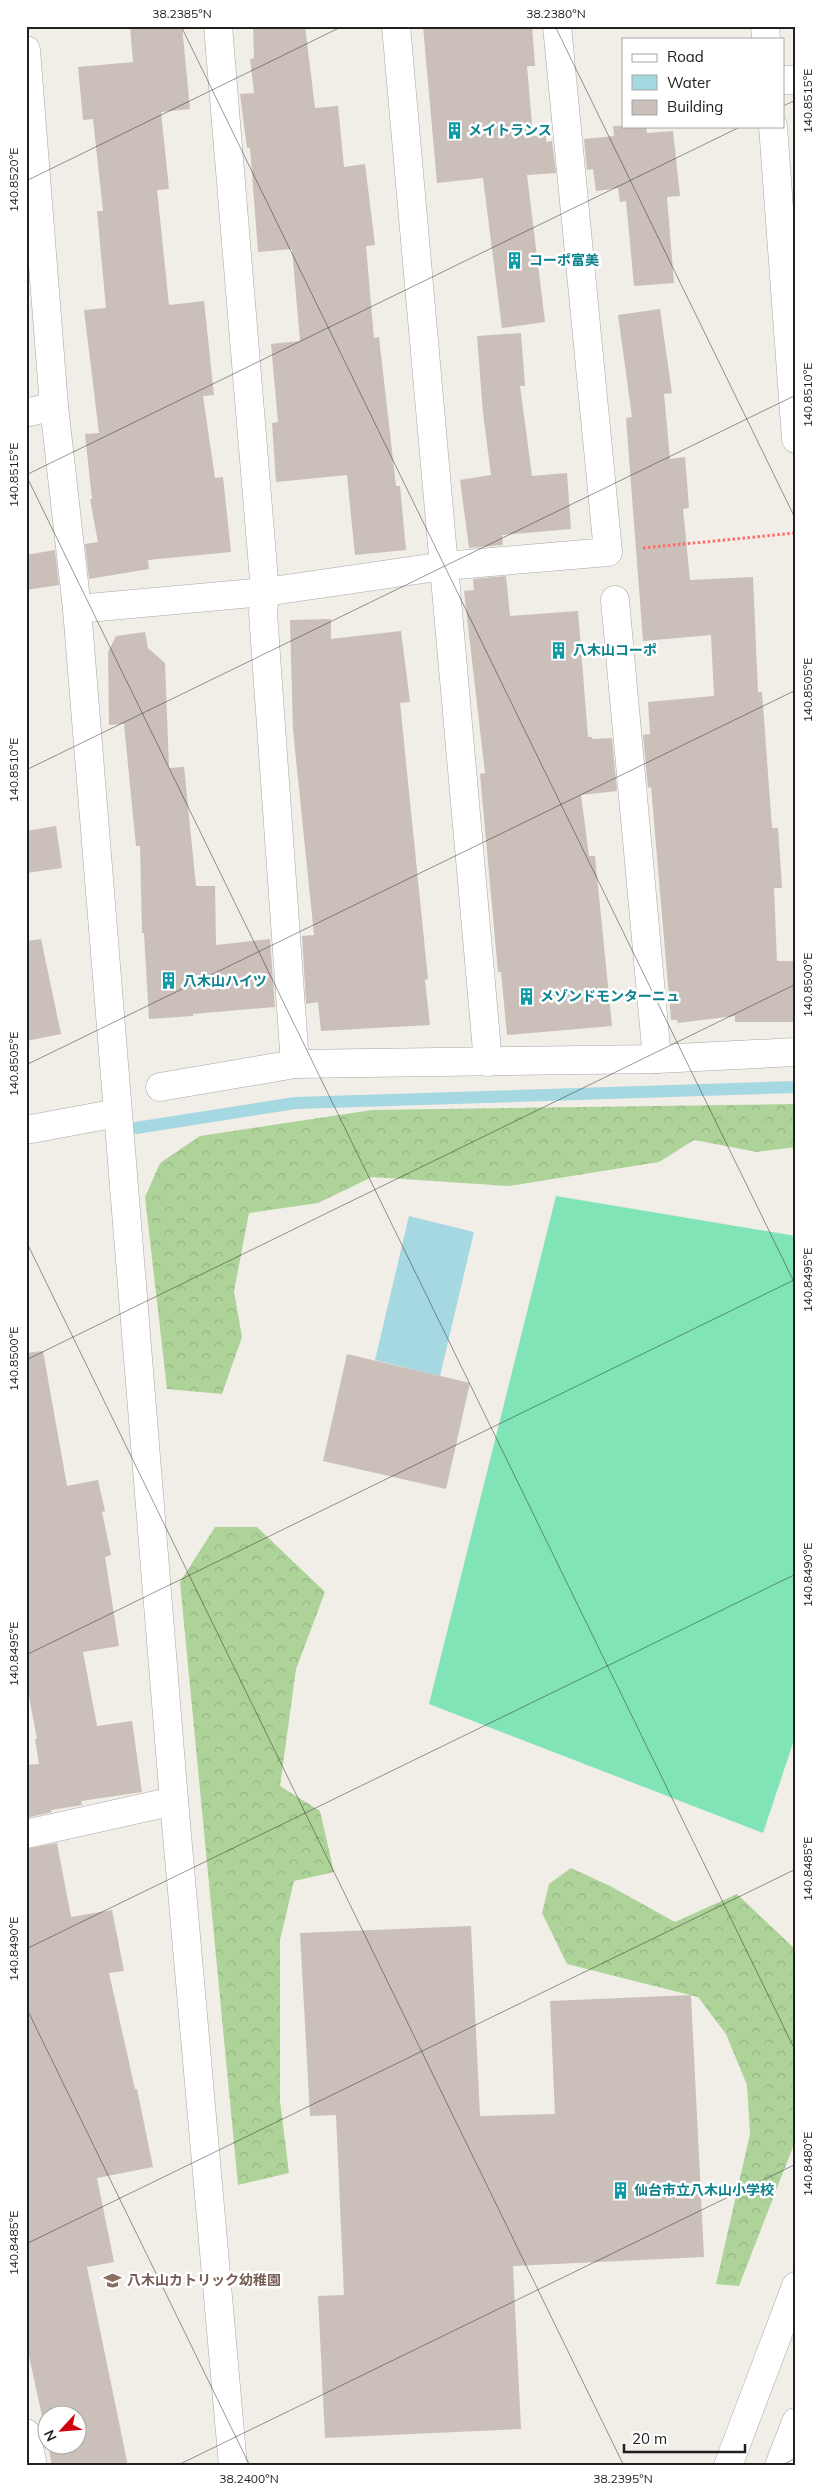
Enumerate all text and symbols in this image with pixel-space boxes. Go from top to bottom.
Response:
text: 38.2385°N [152,6,212,21]
text: 38.2380°N [526,6,586,21]
legend [622,38,784,128]
text: Road [667,47,704,66]
text: 140.8515°E [800,69,815,133]
text: Water [667,73,711,92]
text: Building [667,97,723,116]
building icon: メイトランス [444,120,464,140]
place label: メイトランス [468,121,552,139]
text: 140.8520°E [6,148,21,212]
building icon: コーポ富美 [505,250,525,270]
place label: コーポ富美 [529,251,599,269]
text: 140.8510°E [800,363,815,427]
text: 140.8515°E [6,443,21,507]
building icon: 八木山コーポ [549,640,569,660]
place label: 八木山コーポ [573,641,657,659]
text: 140.8505°E [800,658,815,722]
text: 140.8510°E [6,738,21,802]
text: 140.8500°E [800,953,815,1017]
building icon: 八木山ハイツ [159,971,179,991]
place label: 八木山ハイツ [183,972,267,990]
building icon: メゾンドモンターニュ [516,986,536,1006]
place label: メゾンドモンターニュ [540,987,680,1005]
text: 140.8505°E [6,1032,21,1096]
text: 140.8495°E [800,1248,815,1312]
text: 140.8500°E [6,1327,21,1391]
text: 140.8490°E [800,1543,815,1607]
text: 140.8495°E [6,1622,21,1686]
text: 140.8485°E [800,1837,815,1901]
text: 140.8490°E [6,1917,21,1981]
text: 140.8480°E [800,2132,815,2196]
building icon: 仙台市立八木山小学校 [610,2180,630,2200]
place label: 仙台市立八木山小学校 [634,2181,774,2199]
text: 140.8485°E [6,2211,21,2275]
school or university icon: 八木山カトリック幼稚園 [103,2270,123,2290]
place label: 八木山カトリック幼稚園 [127,2271,281,2289]
north arrow [38,2404,88,2454]
scale bar [624,2422,746,2454]
text: N [40,2427,61,2444]
text: 20 m [632,2429,667,2448]
text: 38.2400°N [219,2471,279,2486]
text: 38.2395°N [593,2471,653,2486]

